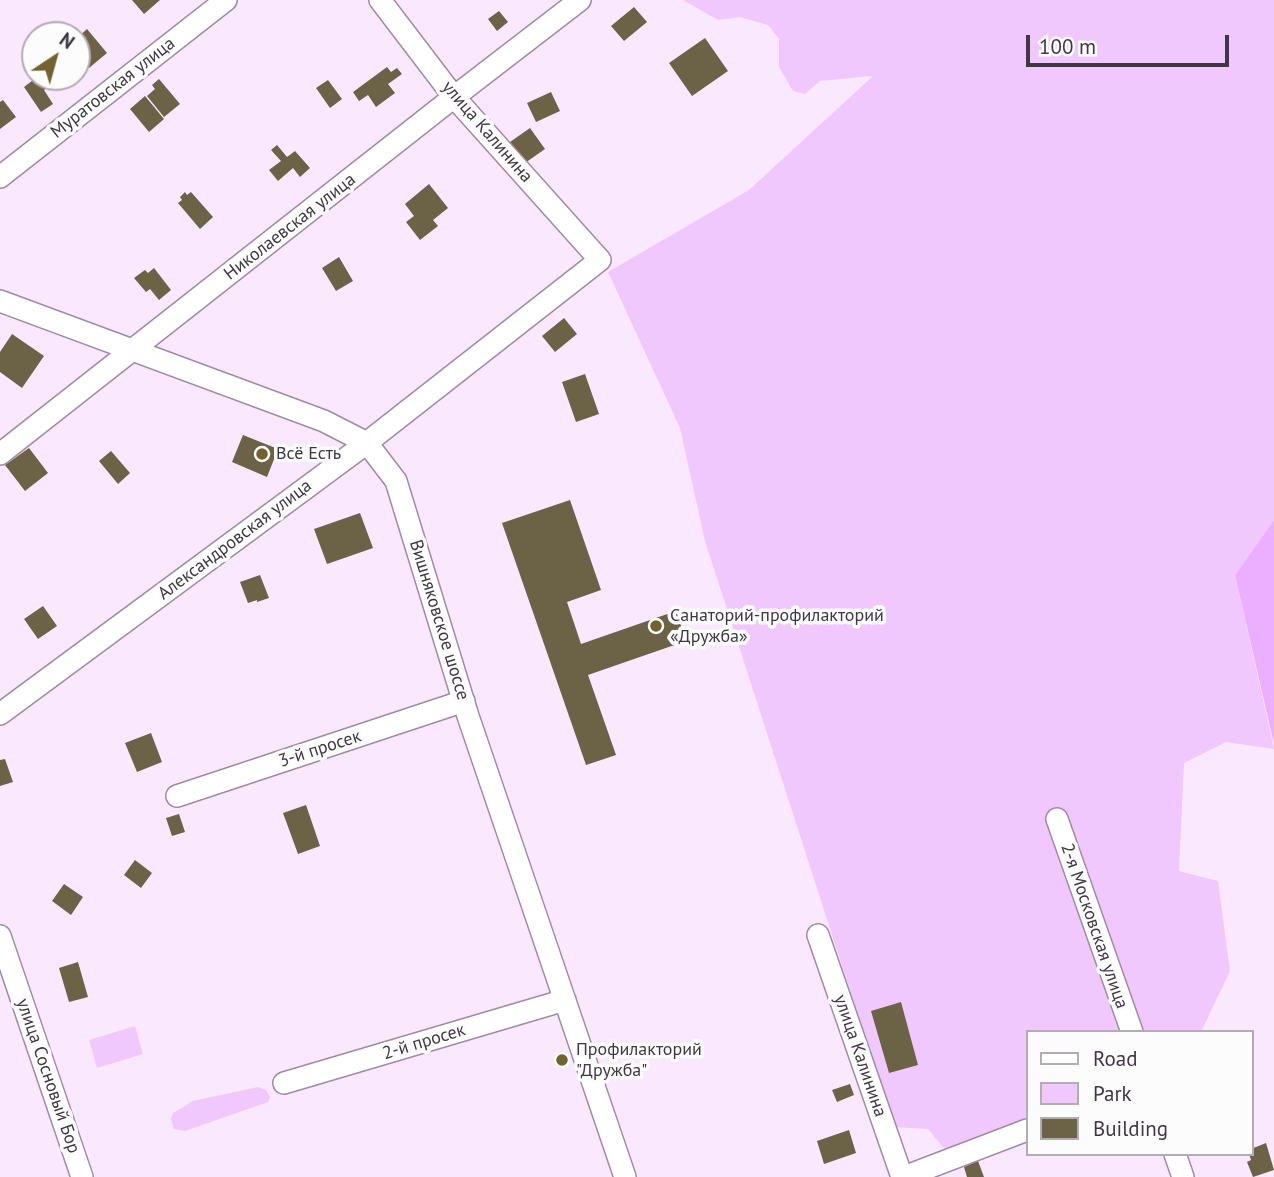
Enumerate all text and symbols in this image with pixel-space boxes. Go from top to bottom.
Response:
north arrow [21,21,91,91]
scale bar [1029,21,1232,65]
text: N [55,27,79,54]
street label: Муратовская улица [47,33,179,143]
text: 100 m [1039,33,1096,60]
street label: улица Калинина [437,77,537,187]
street label: Николаевская улица [220,169,360,285]
place label: Всё Есть [276,443,341,465]
marker: Всё Есть [254,446,270,462]
street label: Александровская улица [154,475,316,605]
street label: Вишняковское шоссе [404,537,474,703]
place label: Санаторий-профилакторий «Дружба» [670,605,884,648]
marker: Санаторий-профилакторий «Дружба» [648,618,664,634]
street label: 3-й просек [276,726,364,772]
street label: 2-я Московская улица [1056,840,1132,1012]
street label: улица Калинина [829,992,891,1120]
street label: улица Сосновый Бор [11,996,85,1156]
street label: 2-й просек [380,1019,468,1065]
legend [1026,1030,1253,1156]
place label: Профилакторий "Дружба" [576,1039,702,1082]
text: Road [1093,1045,1137,1072]
marker: Профилакторий "Дружба" [554,1052,570,1068]
text: Park [1093,1080,1132,1107]
text: Building [1093,1115,1168,1142]

